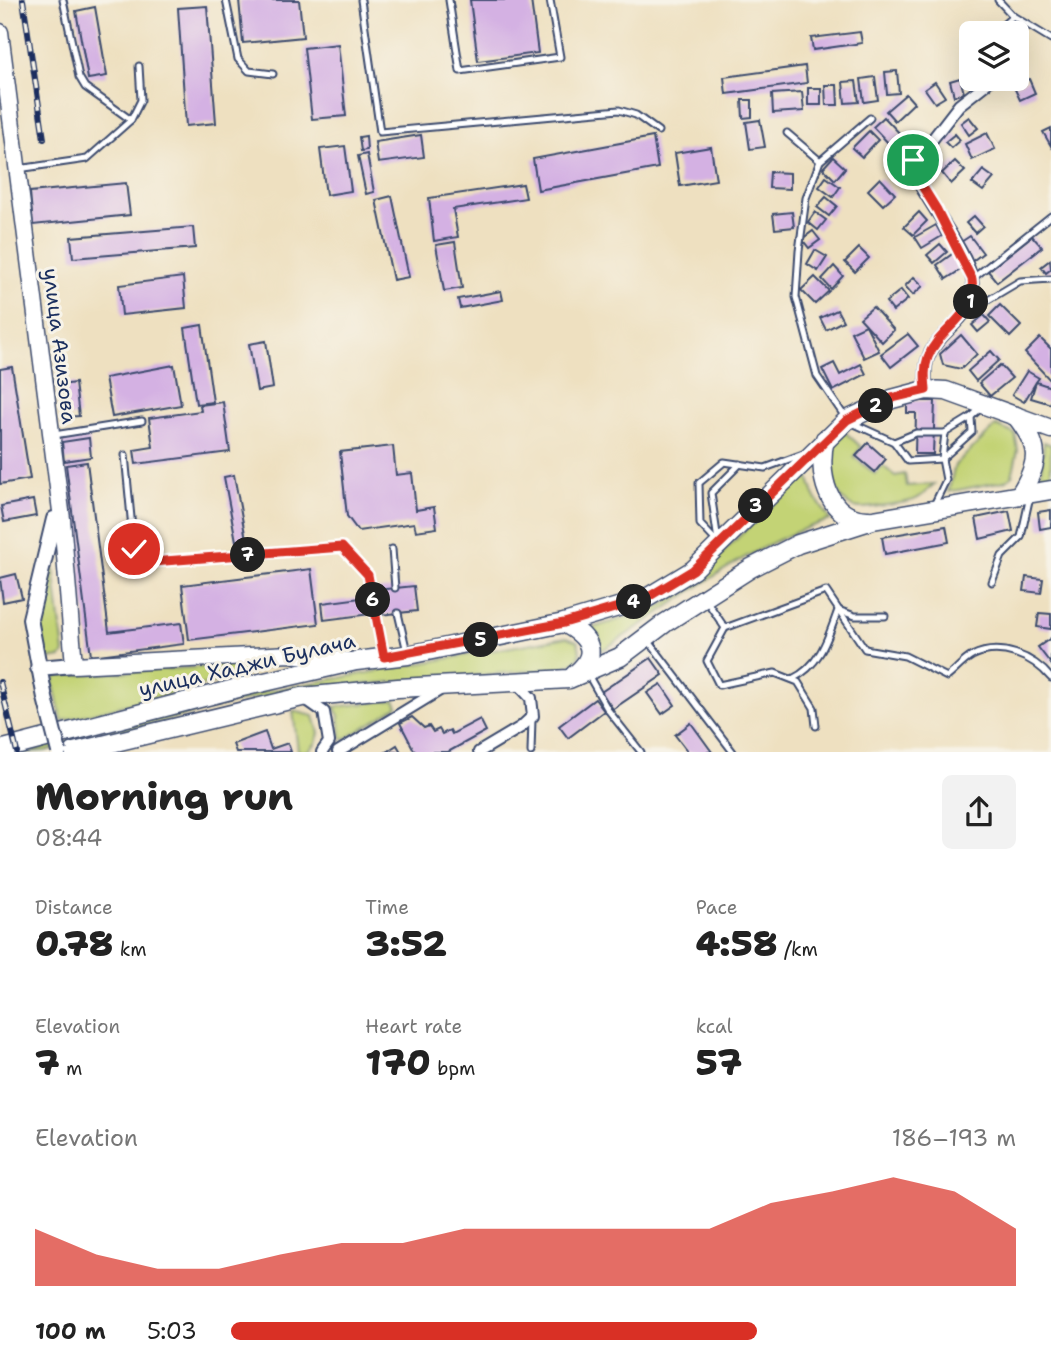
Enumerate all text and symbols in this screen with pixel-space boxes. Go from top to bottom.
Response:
map controls [959,21,1029,91]
button: layers [959,21,1029,91]
pin [883,130,943,190]
icon: arrive [894,141,932,179]
street label: улица Азизова [37,266,83,426]
pin: 1 [954,284,988,320]
text: 1 [966,289,975,314]
pin: 2 [858,388,894,424]
text: 2 [869,393,882,418]
pin: 3 [738,489,774,524]
text: 3 [749,493,762,518]
pin [104,519,164,579]
icon: check [115,530,153,568]
pin: 7 [230,538,266,572]
text: 7 [241,542,254,567]
pin: 6 [356,582,390,618]
pin: 4 [616,584,652,620]
text: 6 [366,587,379,612]
text: 4 [627,589,640,614]
pin: 5 [463,622,498,658]
street label: улица Хаджи Булача [136,626,358,704]
text: 5 [475,627,486,652]
text: Morning run [35,771,293,822]
button: share [942,775,1016,849]
text: 08:44 [35,823,102,853]
text: Distance [35,895,113,920]
text: Time [365,895,409,920]
text: Pace [696,895,737,920]
text: 0.78 [35,920,113,967]
text: 3:52 [365,920,447,967]
text: 4:58 [696,920,778,967]
text: km [113,937,147,962]
text: /km [778,937,818,962]
text: Elevation [35,1014,120,1039]
text: Heart rate [365,1014,462,1039]
text: kcal [696,1014,733,1039]
text: 7 [35,1039,60,1086]
text: 170 [365,1039,431,1086]
text: 57 [696,1039,742,1086]
text: m [60,1056,82,1081]
text: bpm [431,1056,475,1081]
text: Elevation [35,1123,138,1153]
text: 186–193 m [892,1123,1016,1153]
text: 100 m [35,1316,106,1346]
text: 5:03 [147,1316,197,1346]

